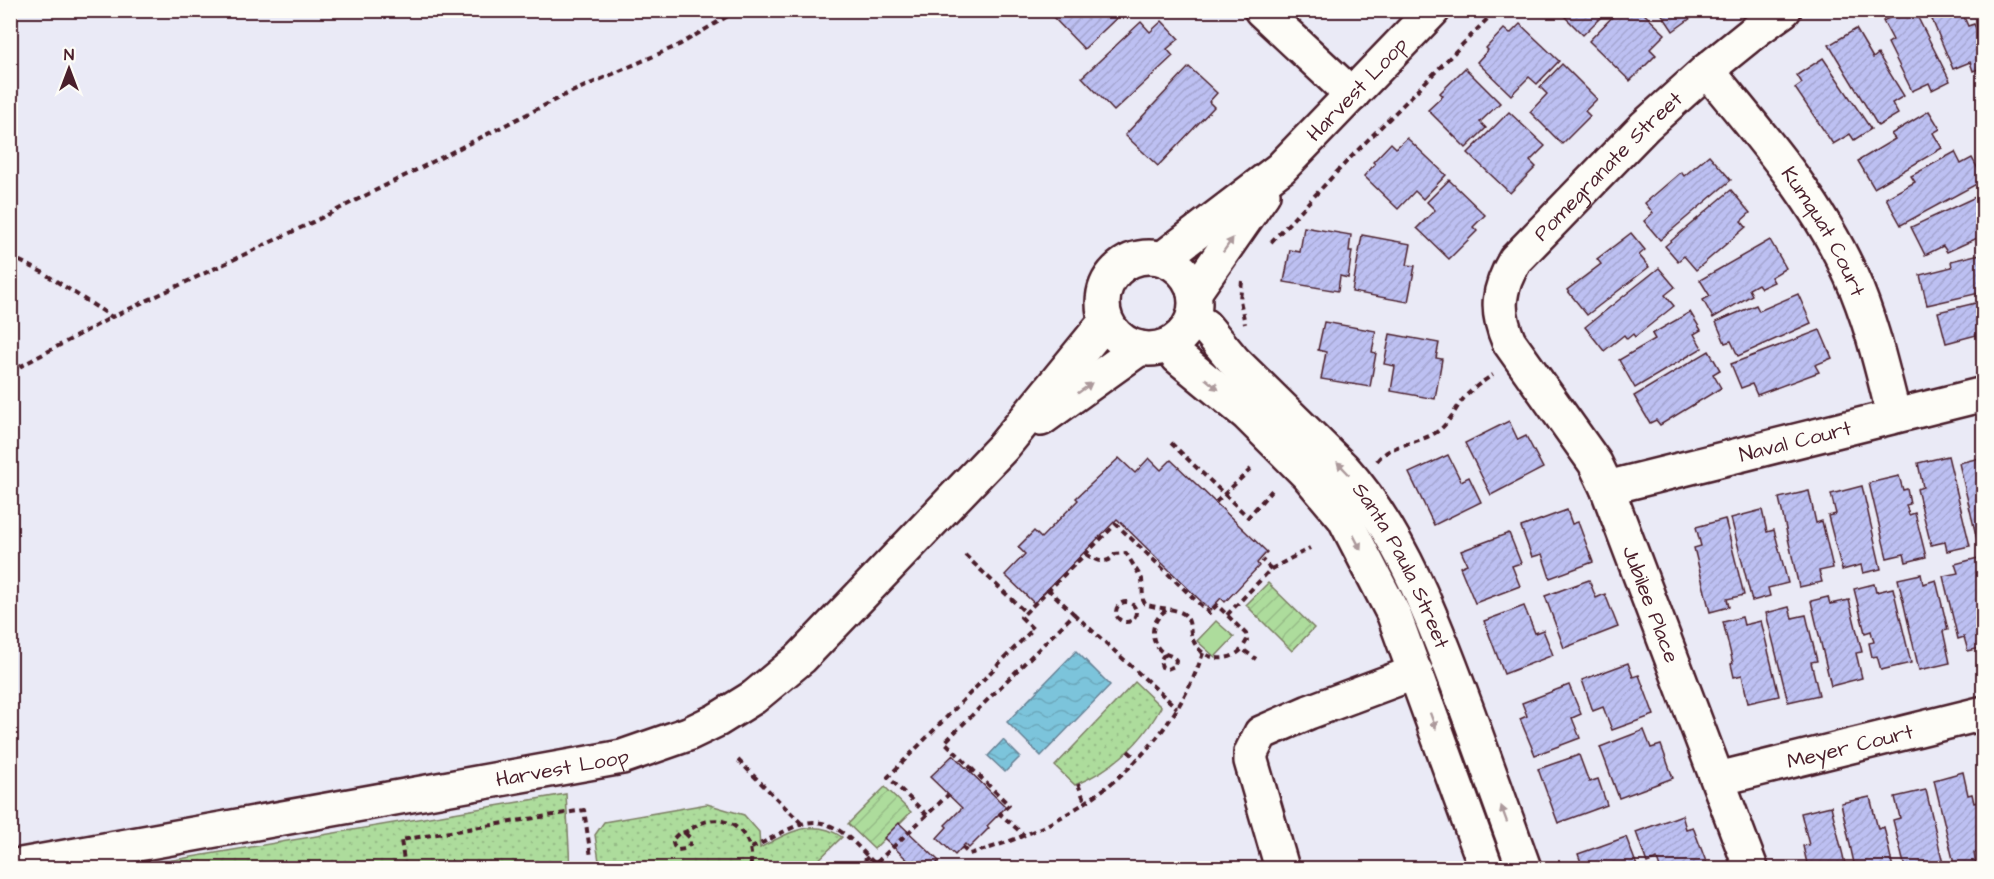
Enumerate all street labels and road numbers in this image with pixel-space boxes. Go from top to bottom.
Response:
street label: Harvest Loop [1300,31,1415,148]
street label: Pomegranate Street [1527,85,1689,247]
street label: Kumquat Court [1774,161,1872,301]
street label: Naval Court [1736,413,1855,469]
street label: Santa Paula Street [1345,476,1457,653]
street label: Jubilee Place [1615,541,1686,667]
street label: Meyer Court [1784,717,1917,776]
street label: Harvest Loop [493,742,634,794]

